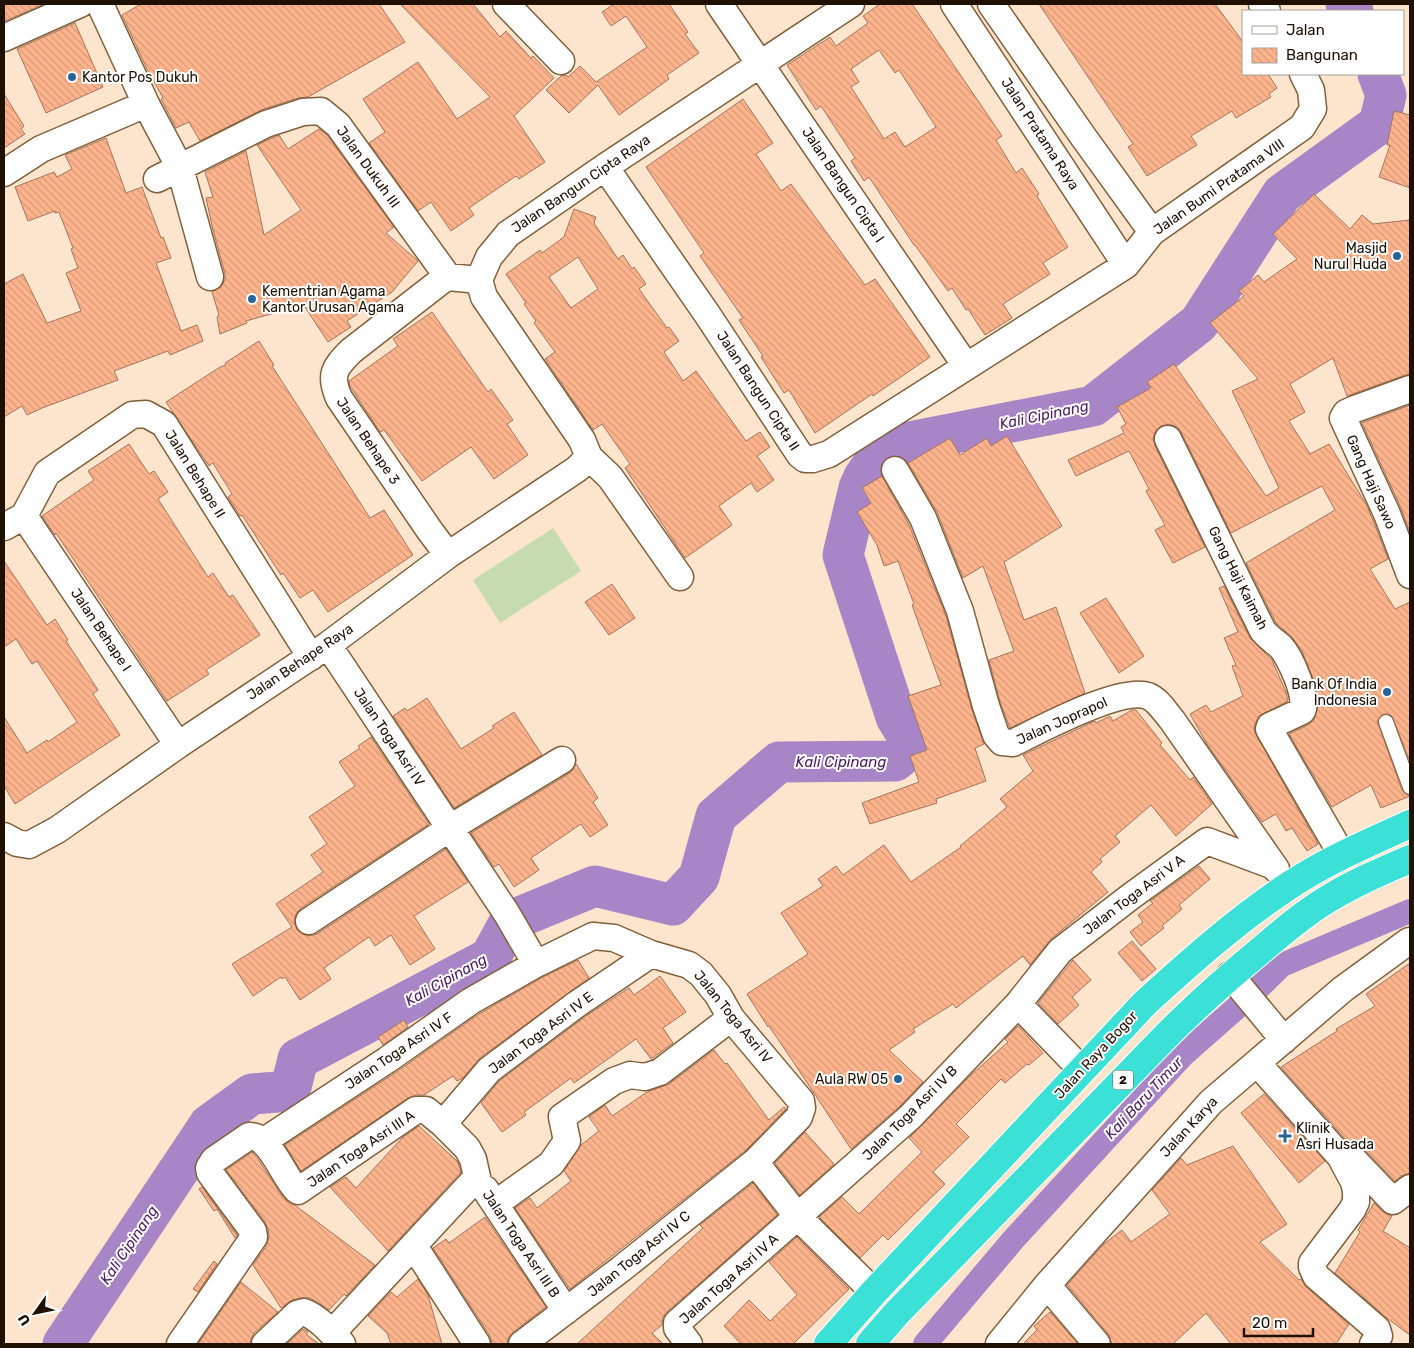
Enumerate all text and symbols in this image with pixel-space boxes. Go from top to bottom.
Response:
legend [1242,10,1404,75]
text: Jalan [1286,21,1325,39]
text: Bangunan [1286,46,1358,64]
place label: Kantor Pos Dukuh [82,69,198,86]
marker: Kantor Pos Dukuh [66,71,78,83]
street label: Jalan Pratama Raya [997,75,1083,193]
street label: Jalan Dukuh III [333,123,403,211]
street label: Jalan Bangun Cipta I [798,124,888,246]
street label: Jalan Bangun Cipta Raya [509,131,653,237]
street label: Jalan Bumi Pratama VIII [1150,135,1288,239]
place label: Masjid Nurul Huda [1314,240,1387,273]
marker: Masjid Nurul Huda [1391,250,1403,262]
place label: Kementrian Agama Kantor Urusan Agama [262,283,404,316]
marker: Kementrian Agama Kantor Urusan Agama [246,293,258,305]
street label: Jalan Bangun Cipta II [713,328,803,454]
street label: Jalan Behape 3 [333,394,403,488]
water label: Kali Cipinang [998,397,1090,433]
street label: Jalan Behape II [161,427,229,521]
street label: Gang Haji Sawo [1343,432,1399,532]
street label: Gang Haji Kaimah [1205,523,1271,633]
street label: Jalan Behape I [67,585,135,675]
street label: Jalan Behape Raya [244,620,356,704]
place label: Bank Of India Indonesia [1291,676,1377,709]
street label: Jalan Toga Asri IV [350,685,428,789]
marker: Bank Of India Indonesia [1381,686,1393,698]
street label: Jalan Joprapol [1014,693,1110,749]
water label: Kali Cipinang [796,753,886,771]
street label: Jalan Toga Asri V A [1080,851,1189,939]
water label: Kali Cipinang [402,950,490,1010]
street label: Jalan Toga Asri IV [690,967,776,1067]
street label: Jalan Toga Asri IV E [485,988,597,1078]
street label: Jalan Raya Bogor [1051,1007,1142,1103]
street label: Jalan Toga Asri IV F [342,1009,456,1093]
water label: Kali Baru Timur [1101,1052,1187,1143]
street label: Jalan Toga Asri IV B [859,1062,961,1164]
road number: 2 [1113,1070,1133,1090]
place label: Aula RW 05 [815,1071,888,1088]
marker: Aula RW 05 [892,1073,904,1085]
street label: Jalan Karya [1157,1093,1221,1161]
street label: Jalan Toga Asri III A [304,1106,418,1191]
place label: Klinik Asri Husada [1296,1120,1374,1153]
marker: Klinik Asri Husada [1278,1129,1292,1143]
street label: Jalan Toga Asri III B [479,1187,563,1301]
water label: Kali Cipinang [96,1202,162,1288]
street label: Jalan Toga Asri IV C [584,1207,694,1301]
street label: Jalan Toga Asri IV A [676,1230,782,1328]
north arrow [10,1288,60,1338]
scale bar [1244,1306,1313,1338]
text: U [15,1311,34,1329]
text: 20 m [1252,1314,1287,1332]

